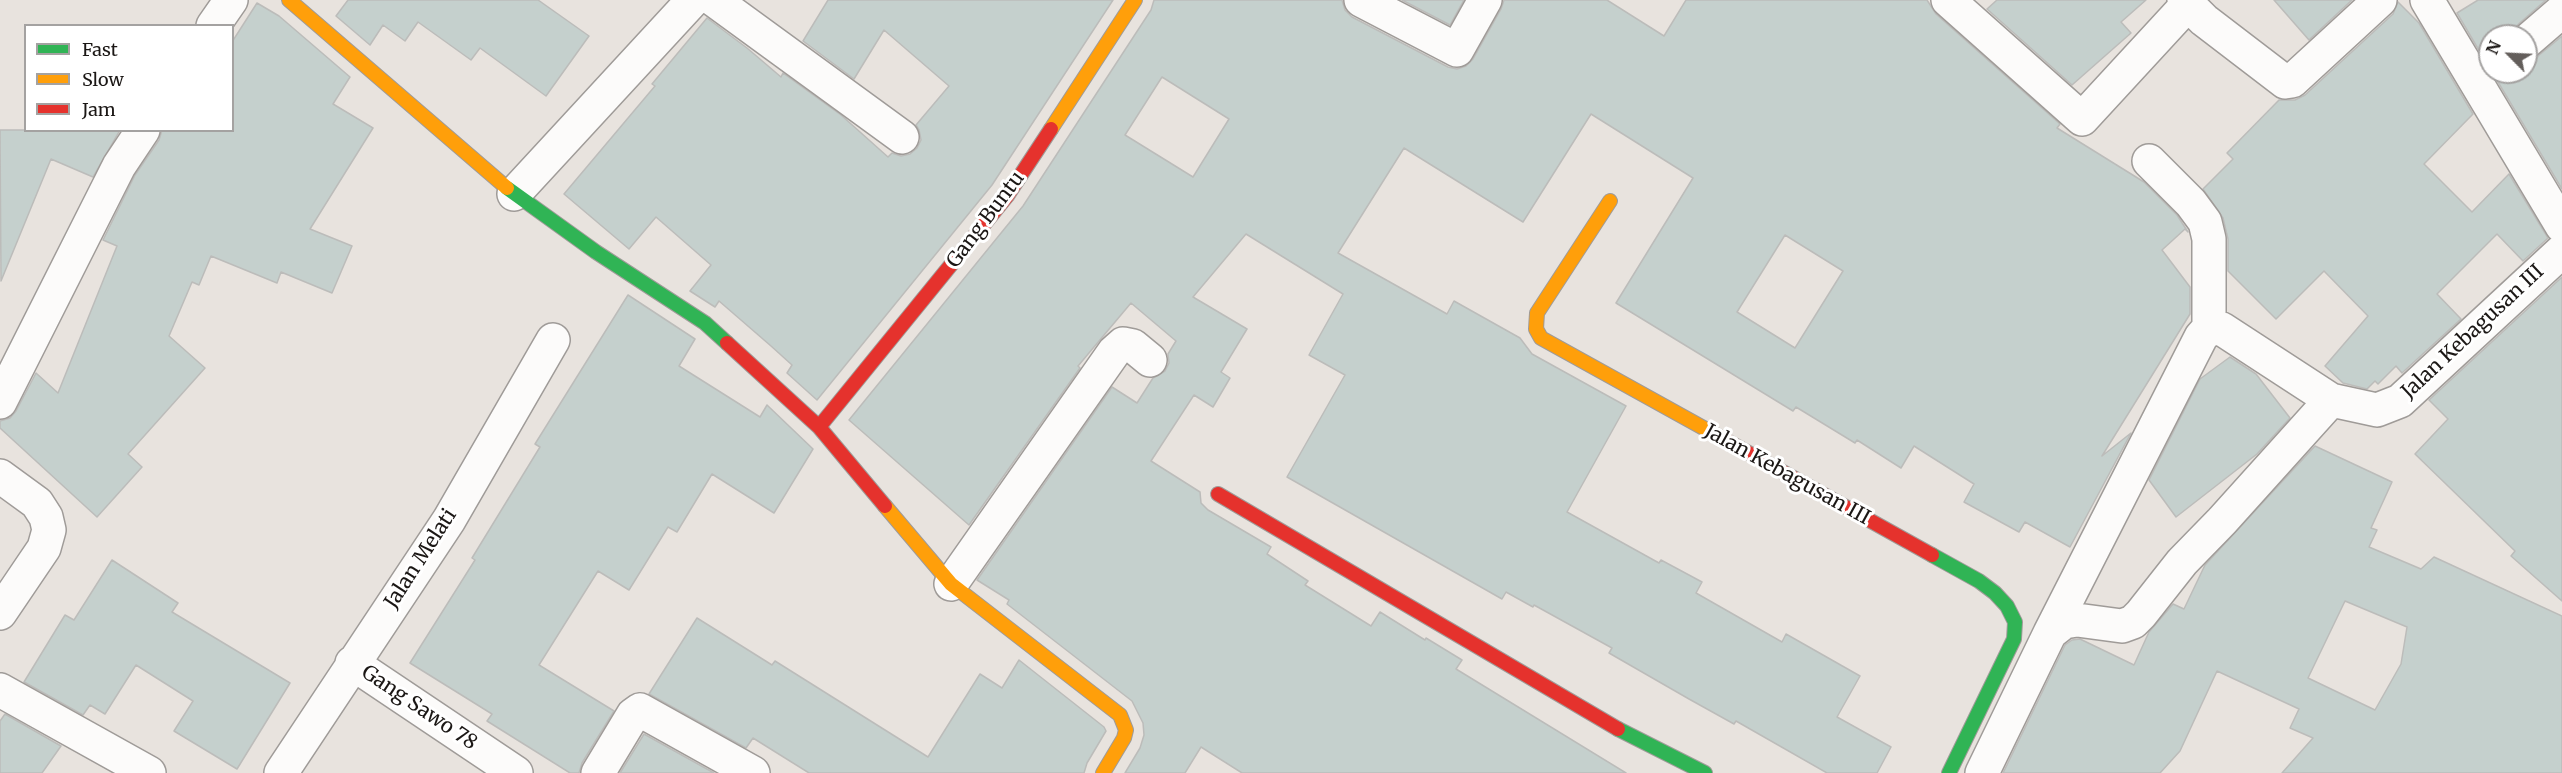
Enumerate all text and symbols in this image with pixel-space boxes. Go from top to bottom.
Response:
legend [24,24,234,132]
north arrow [2478,24,2538,84]
text: Fast [82,38,118,61]
text: N [2482,38,2505,57]
text: Slow [82,68,124,91]
text: Jam [82,98,116,121]
street label: Gang Buntu [942,167,1030,273]
street label: Jalan Kebagusan III [2397,260,2549,404]
street label: Jalan Kebagusan III [1700,419,1874,531]
street label: Jalan Melati [380,505,462,613]
street label: Gang Sawo 78 [357,661,481,755]

